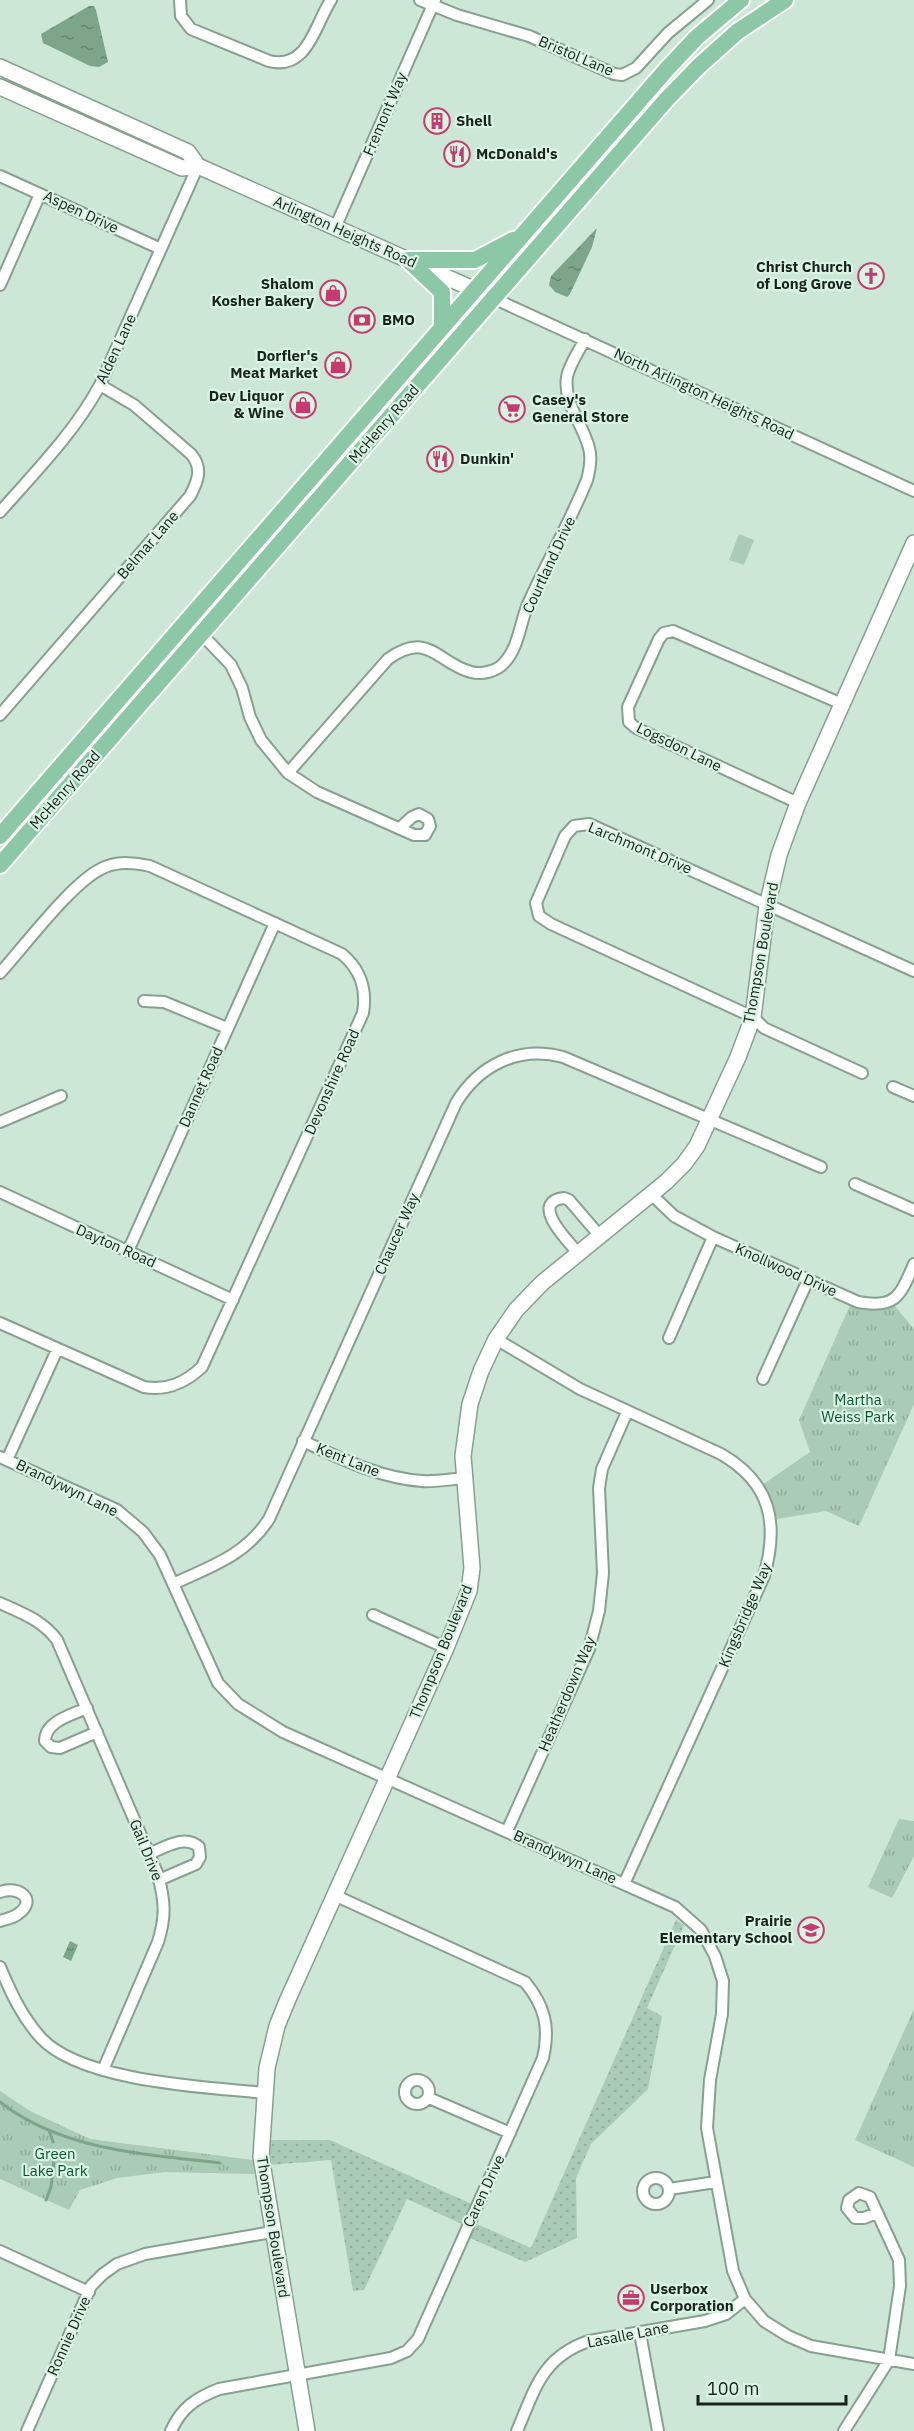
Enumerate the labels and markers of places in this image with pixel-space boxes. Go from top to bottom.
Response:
building icon: Shell [422,106,452,136]
place label: Shell [456,111,492,130]
restaurant icon: McDonald's [442,139,472,169]
place label: McDonald's [476,144,558,163]
place label: Christ Church of Long Grove [756,257,852,293]
church icon: Christ Church of Long Grove [856,261,886,291]
place label: Shalom Kosher Bakery [212,274,314,310]
shop icon: Shalom Kosher Bakery [318,278,348,308]
bank icon: BMO [347,305,377,335]
place label: BMO [382,310,415,329]
place label: Dorfler's Meat Market [230,346,318,382]
shop icon: Dorfler's Meat Market [323,350,353,380]
place label: Dev Liquor & Wine [209,386,284,422]
shop icon: Dev Liquor & Wine [288,390,318,420]
place label: Casey's General Store [532,390,629,426]
supermarket icon: Casey's General Store [497,394,527,424]
restaurant icon: Dunkin' [425,444,455,474]
place label: Dunkin' [460,449,514,468]
place label: Prairie Elementary School [660,1911,792,1947]
school or university icon: Prairie Elementary School [796,1915,826,1945]
place label: Userbox Corporation [650,2279,734,2315]
office icon: Userbox Corporation [616,2283,646,2313]

